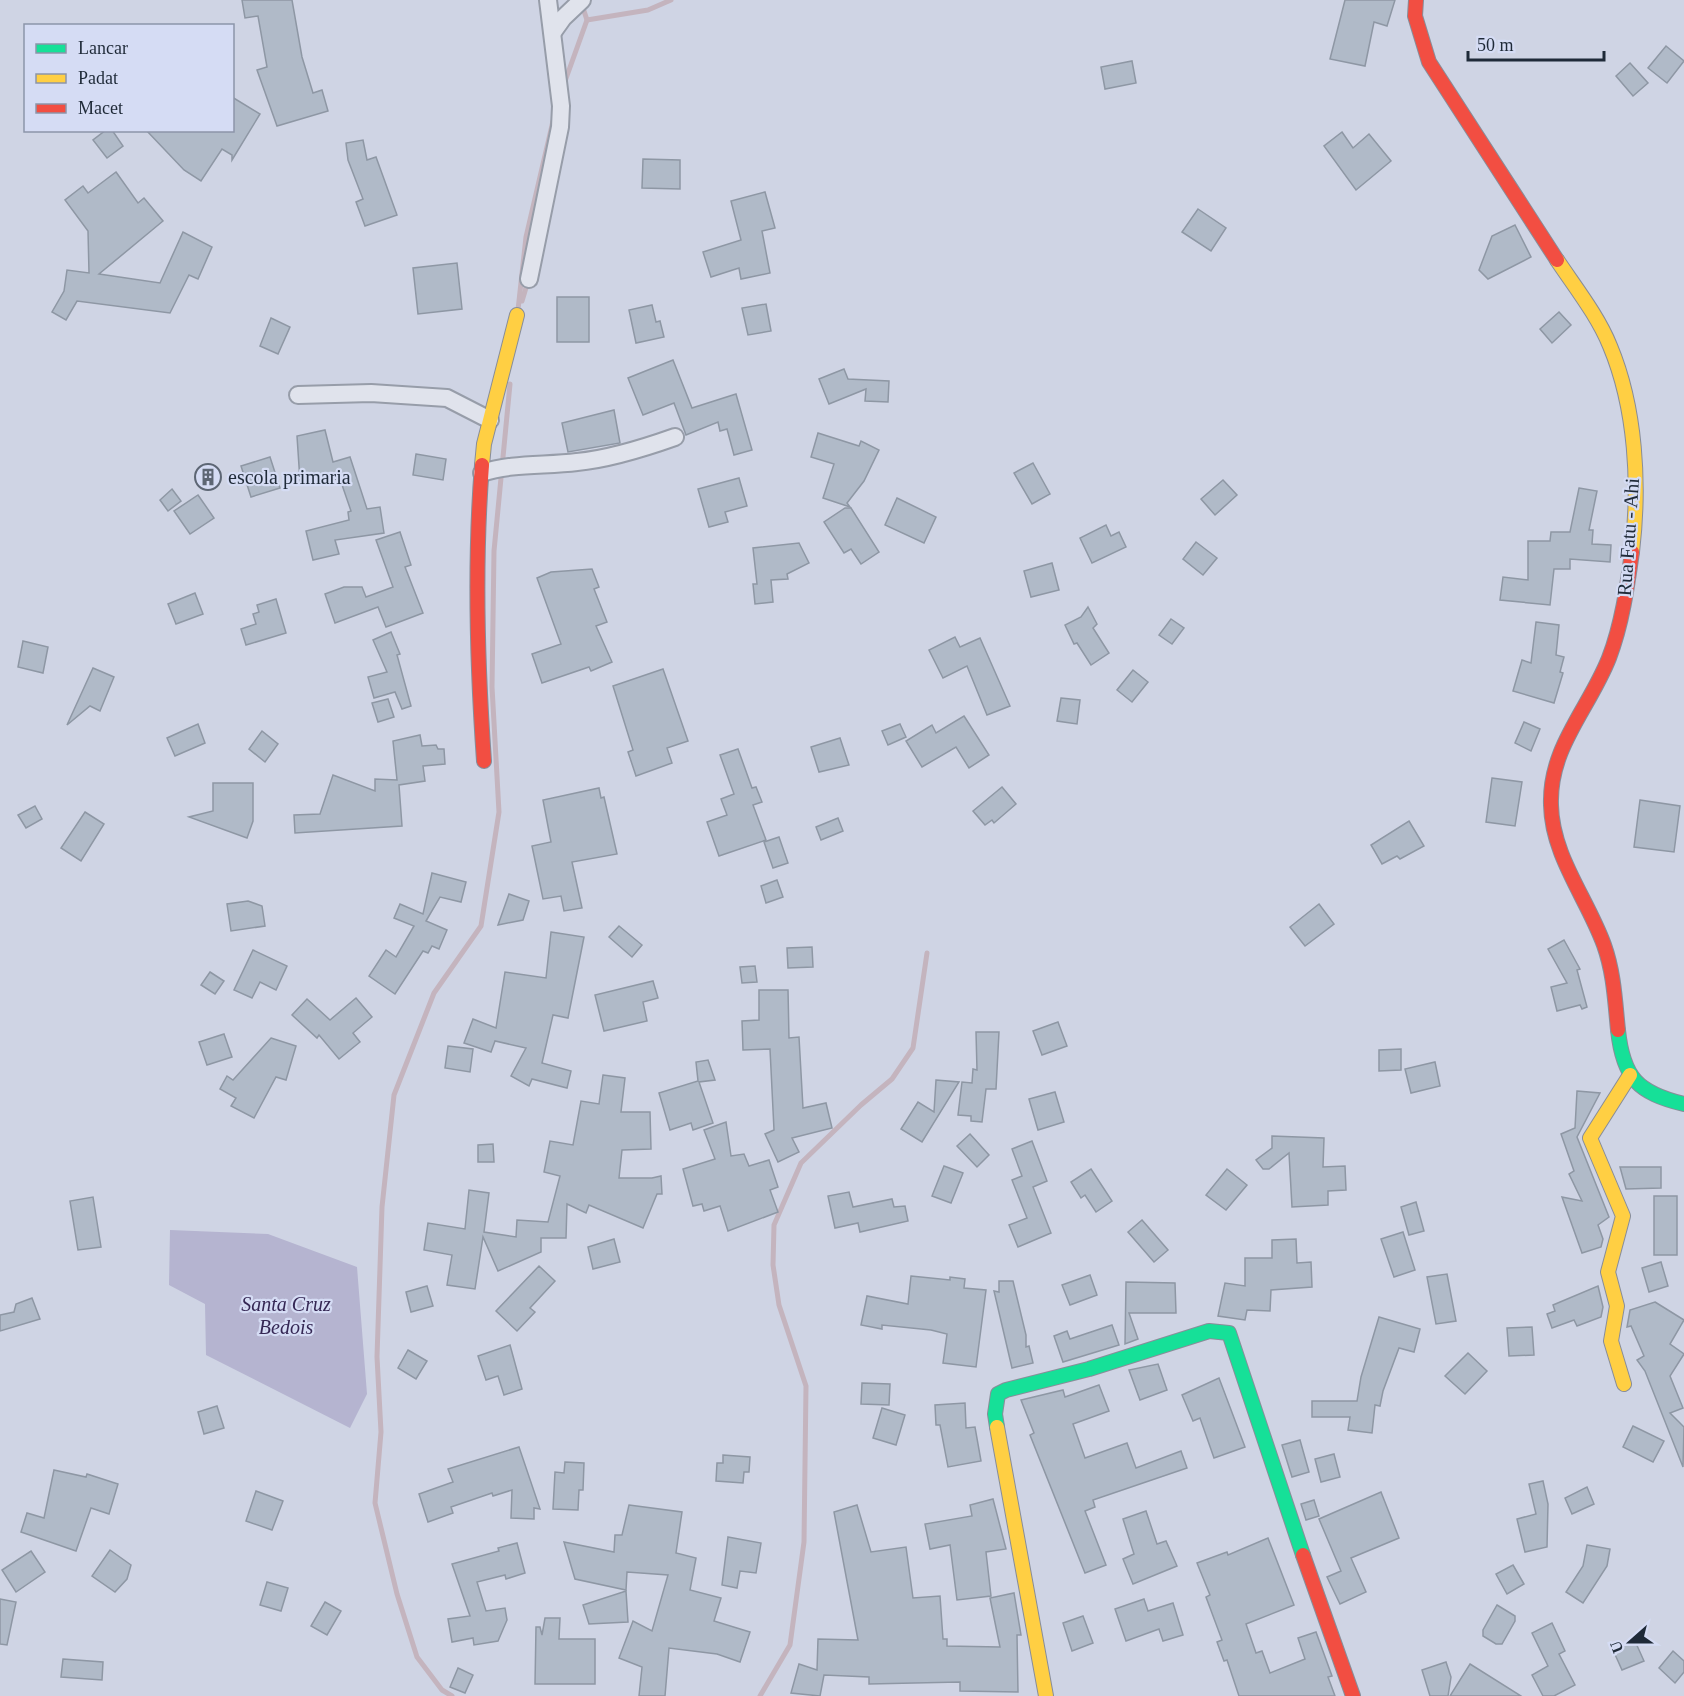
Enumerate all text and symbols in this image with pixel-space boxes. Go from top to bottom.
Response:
legend [24,24,234,132]
scale bar [1468,24,1604,62]
text: 50 m [1477,35,1514,55]
text: Lancar [78,38,128,58]
text: Padat [78,68,118,88]
text: Macet [78,98,123,118]
building icon: escola primaria [193,462,223,492]
place label: escola primaria [228,466,351,489]
street label: Rua Fatu - Ahi [1613,477,1643,597]
park label: Santa Cruz Bedois [241,1293,331,1338]
north arrow [1600,1612,1660,1672]
text: U [1606,1638,1626,1656]

